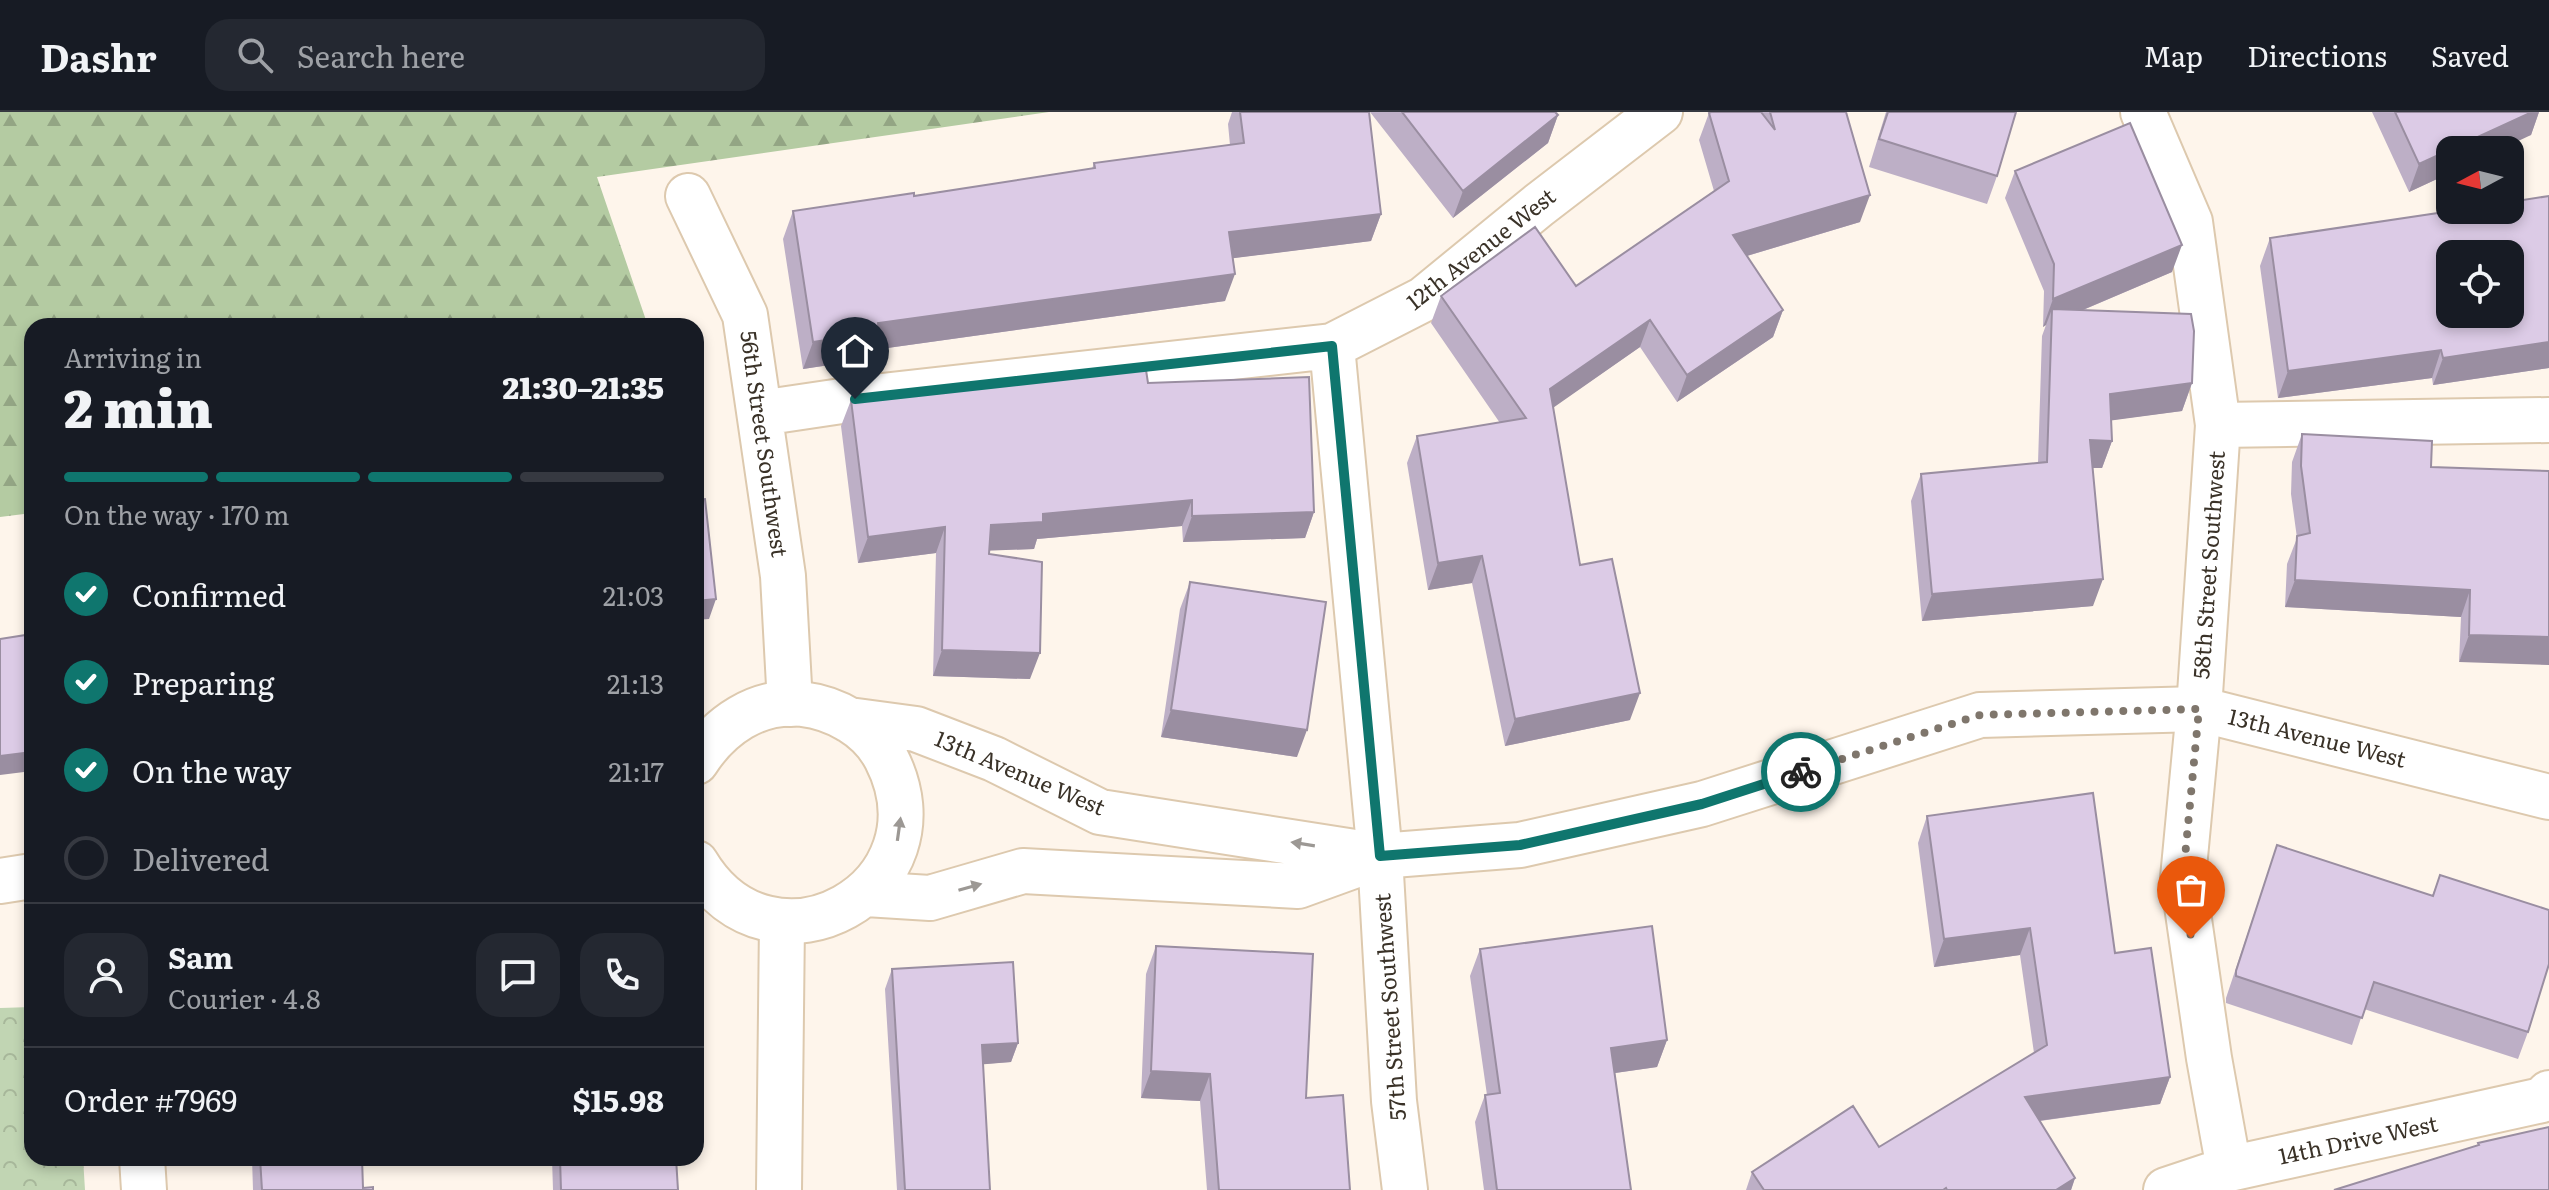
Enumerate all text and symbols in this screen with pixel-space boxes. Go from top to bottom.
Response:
search box [205,19,765,91]
text: Dashr [40,27,157,84]
icon: search [233,33,277,77]
text: Search here [297,33,465,77]
text: Map [2144,34,2203,76]
text: Directions [2247,34,2387,76]
text: Saved [2431,34,2509,76]
north arrow [2436,136,2524,224]
map controls [2436,136,2524,328]
street label: 12th Avenue West [1398,179,1562,317]
button: locate [2436,240,2524,328]
pin [821,317,889,399]
street label: 56th Street Southwest [733,328,798,559]
icon: home [833,329,877,373]
text: Arriving in [64,337,202,376]
text: 21:30–21:35 [503,364,664,408]
text: 2 min [64,367,213,444]
street label: 58th Street Southwest [2183,450,2232,680]
text: On the way · 170 m [64,494,290,533]
icon: check [64,572,108,616]
text: Confirmed [132,572,286,616]
text: 21:03 [603,575,664,614]
icon: check [64,660,108,704]
text: Preparing [132,660,274,704]
text: 21:13 [607,663,664,702]
street label: 13th Avenue West [2225,699,2410,775]
street label: 13th Avenue West [930,721,1111,822]
courier [1761,732,1841,812]
icon: check [64,748,108,792]
text: On the way [132,748,291,792]
icon: bike [1779,750,1823,794]
text: 21:17 [609,751,664,790]
one-way arrow [893,816,906,841]
text: Delivered [132,836,269,880]
one-way arrow [1291,837,1316,850]
pin [2157,856,2225,938]
icon: bag [2169,868,2213,912]
one-way arrow [959,880,983,893]
street label: 57th Street Southwest [1364,892,1413,1122]
button: person [64,933,148,1017]
button: chat [476,933,560,1017]
button: phone [580,933,664,1017]
text: Sam [168,934,233,978]
text: Courier · 4.8 [168,978,321,1017]
text: Order #7969 [64,1077,237,1121]
text: $15.98 [573,1077,664,1121]
street label: 14th Drive West [2275,1106,2440,1172]

